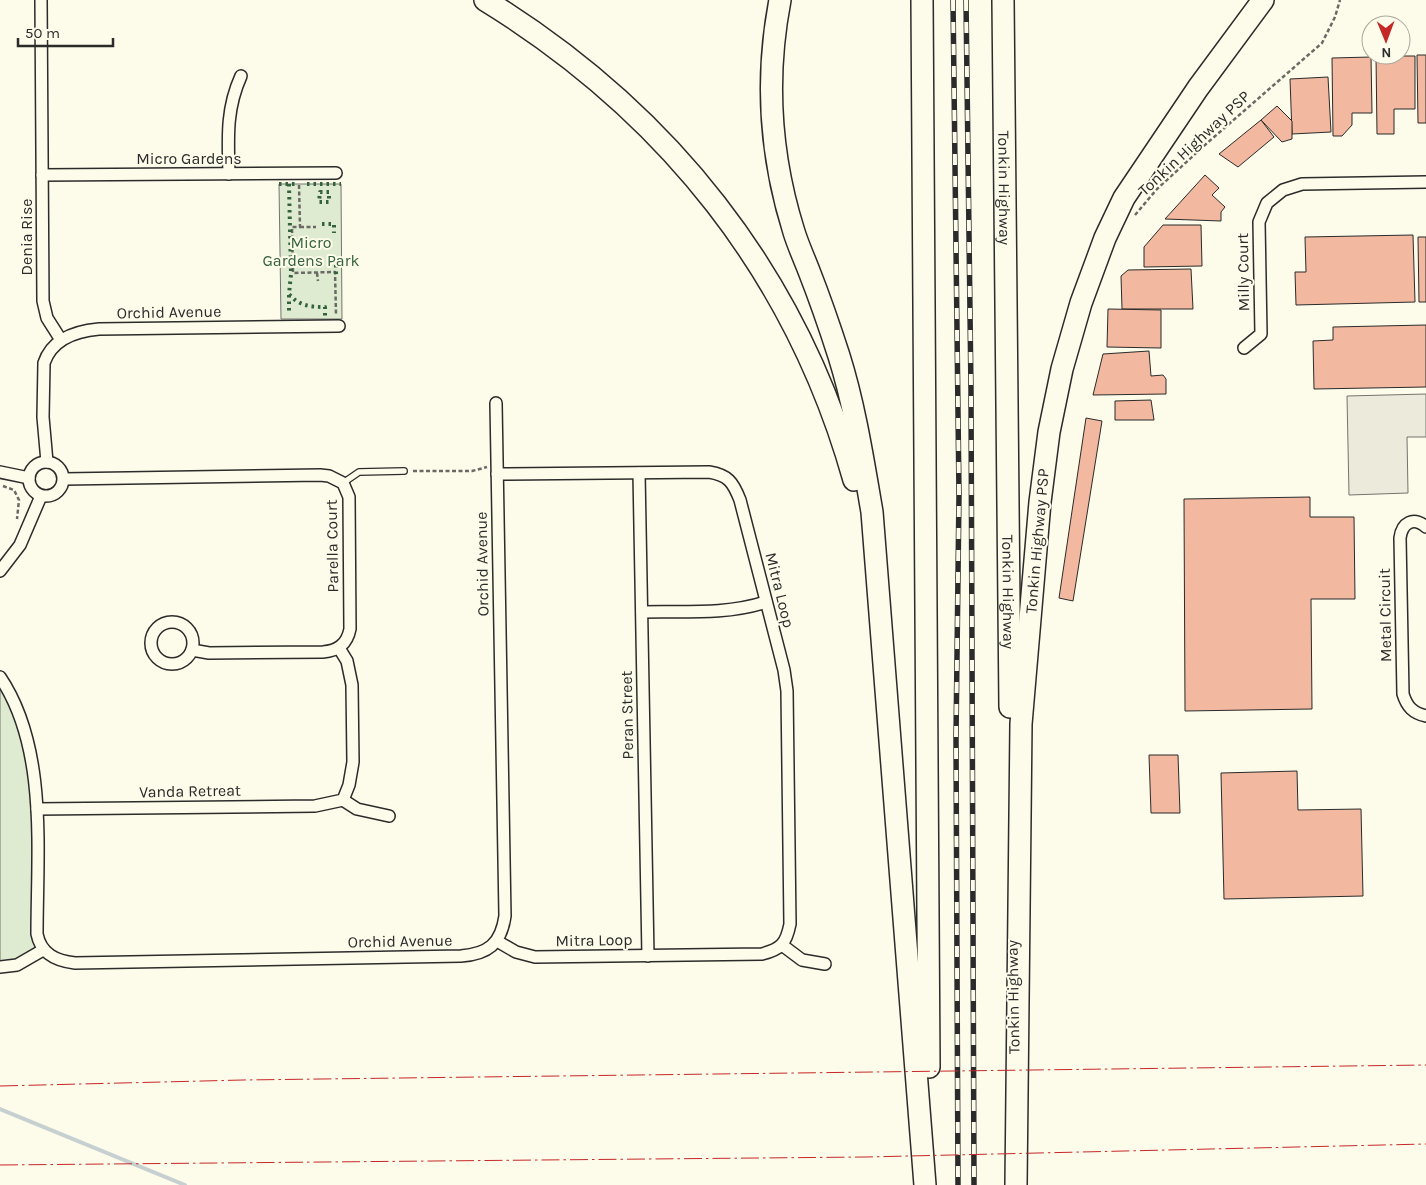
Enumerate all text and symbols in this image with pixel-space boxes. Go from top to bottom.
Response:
scale bar [18,15,112,47]
north arrow [1361,15,1411,65]
text: 50 m [25,24,60,42]
text: N [1381,44,1391,61]
street label: Tonkin Highway PSP [1134,86,1254,200]
street label: Tonkin Highway [995,131,1015,246]
street label: Micro Gardens [136,149,242,168]
street label: Denia Rise [17,199,36,276]
park label: Micro Gardens Park [263,233,359,270]
street label: Milly Court [1233,233,1253,311]
street label: Orchid Avenue [116,302,222,322]
street label: Tonkin Highway PSP [1021,468,1053,614]
street label: Parella Court [322,499,342,593]
street label: Orchid Avenue [472,511,492,617]
street label: Tonkin Highway [999,535,1019,650]
street label: Mitra Loop [761,550,799,630]
street label: Metal Circuit [1375,568,1395,662]
street label: Peran Street [617,670,637,760]
street label: Vanda Retreat [139,781,241,801]
street label: Mitra Loop [555,930,633,950]
street label: Orchid Avenue [347,931,453,951]
street label: Tonkin Highway [1002,939,1023,1054]

